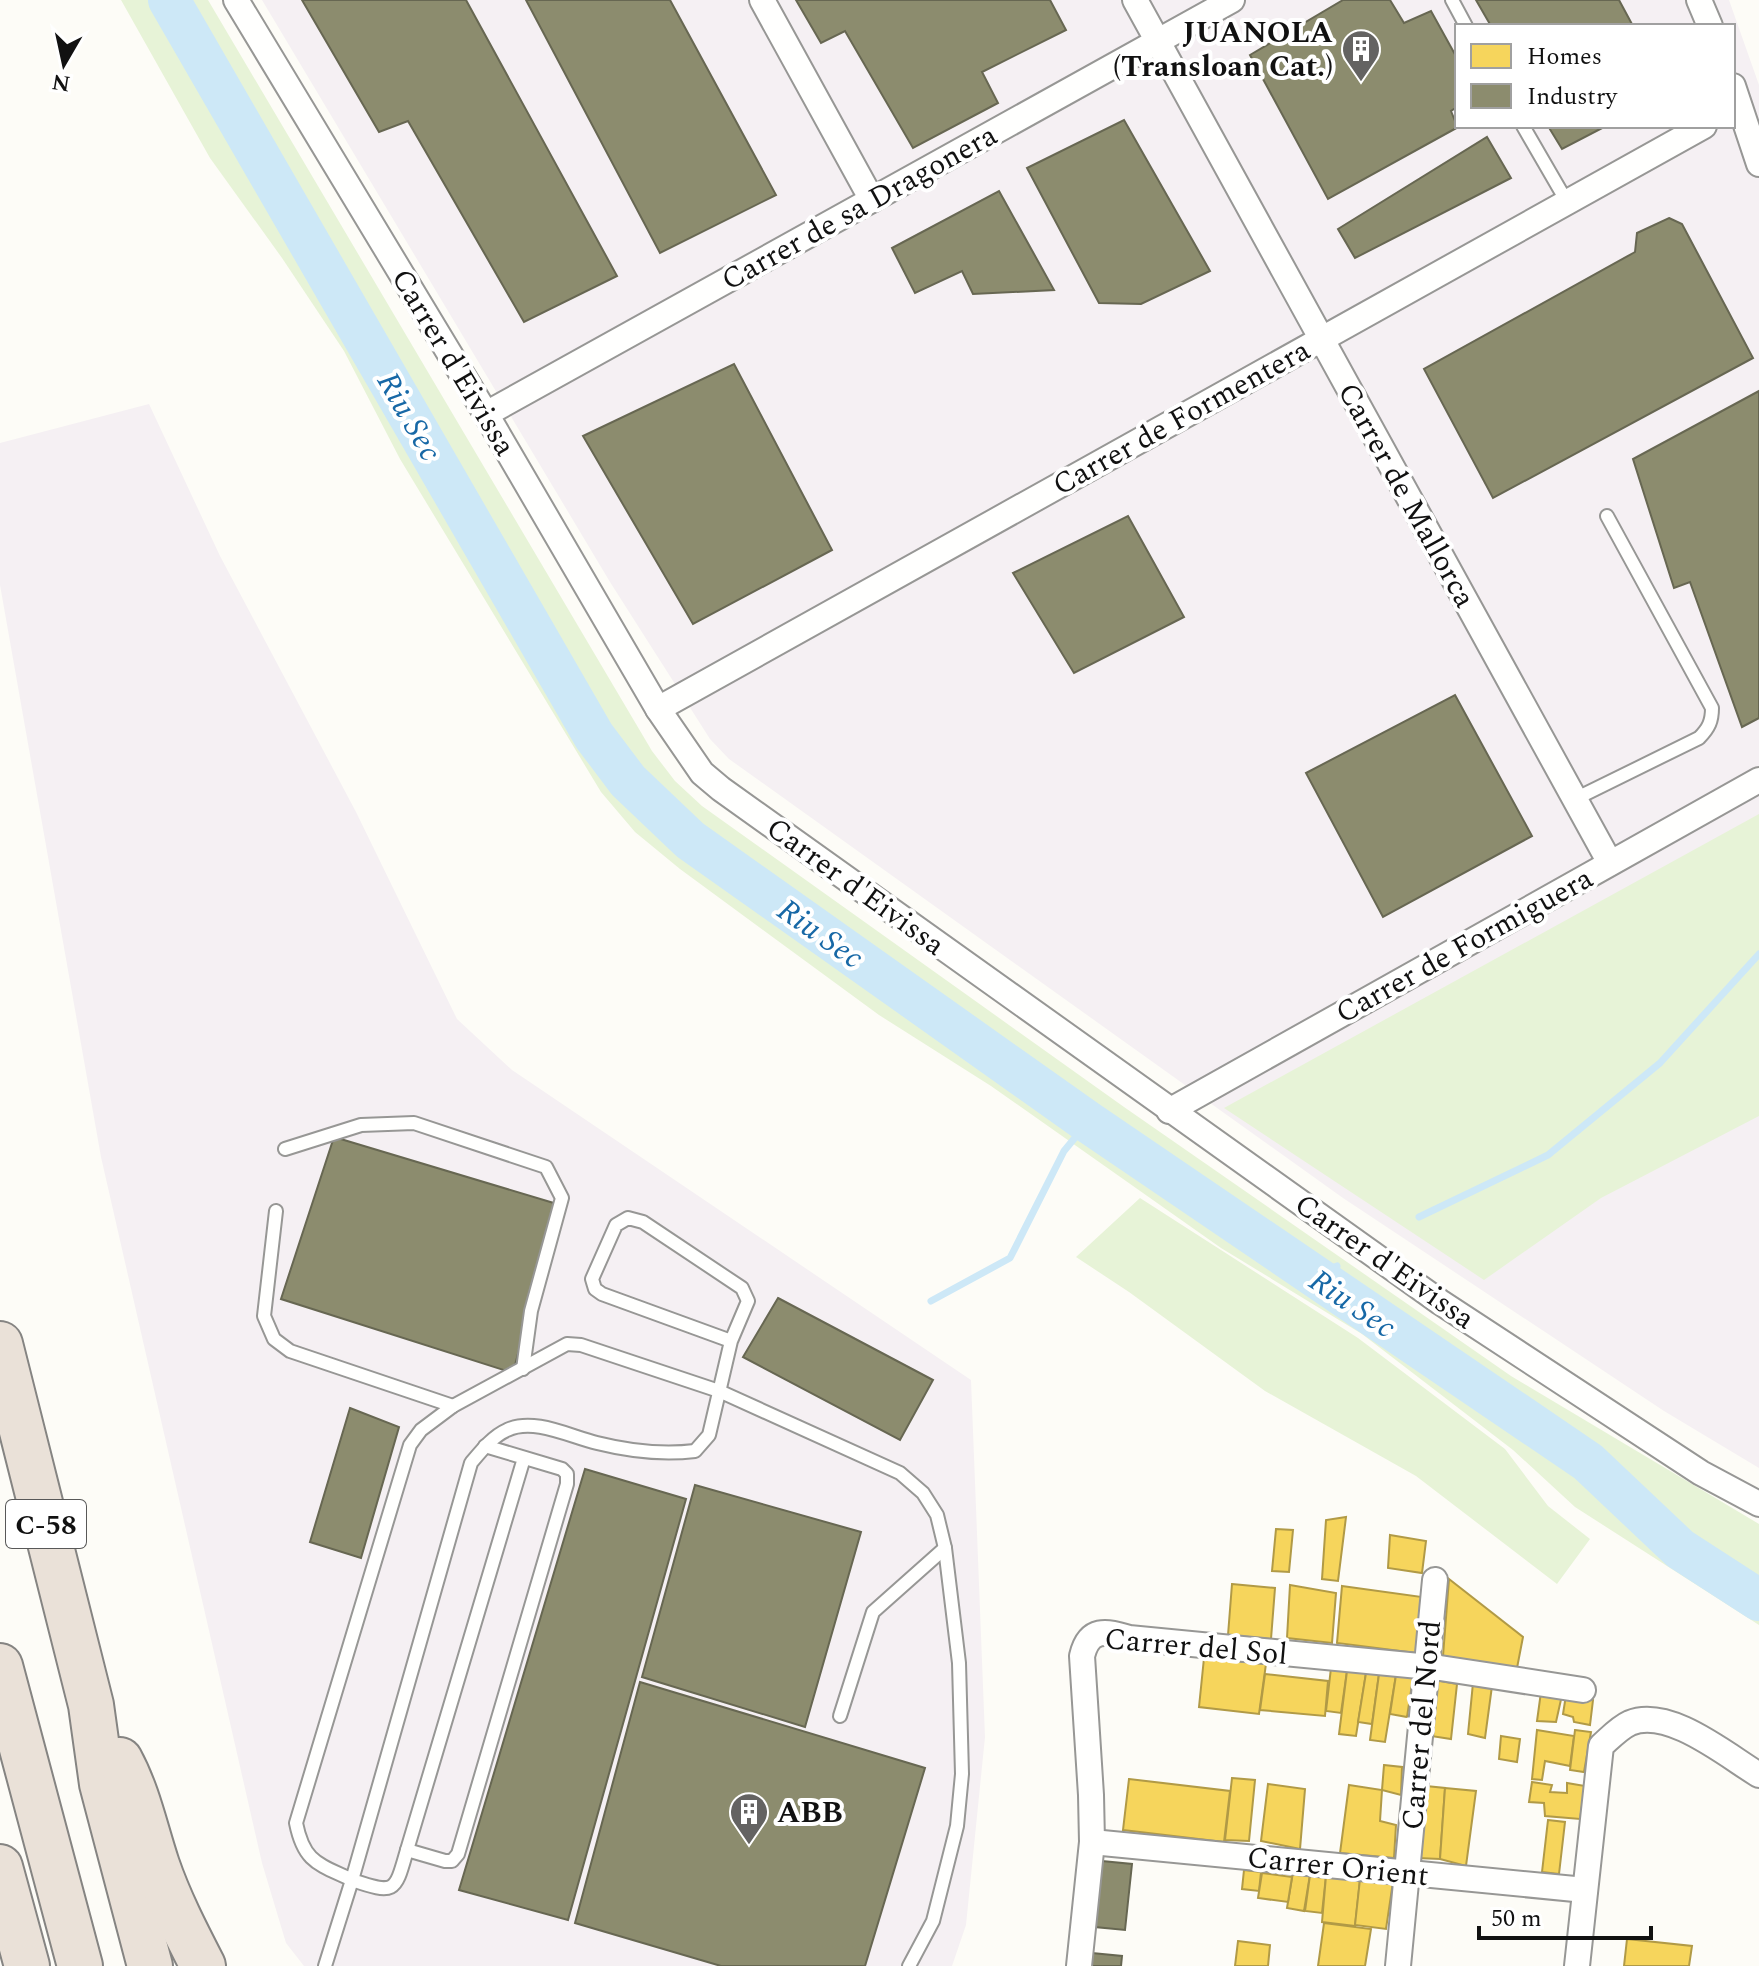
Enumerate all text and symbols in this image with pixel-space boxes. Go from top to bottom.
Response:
place label: JUANOLA (Transloan Cat.) [1113,10,1333,90]
north arrow [24,24,104,104]
legend [1455,24,1735,128]
building icon: JUANOLA (Transloan Cat.) [1340,28,1382,83]
text: Homes [1527,39,1602,75]
text: N [50,65,73,100]
text: Industry [1527,79,1619,115]
street label: Carrer de sa Dragonera [713,113,1006,303]
street label: Carrer d'Eivissa [379,260,527,465]
street label: Carrer de Formentera [1044,328,1319,508]
water label: Riu Sec [363,363,454,471]
street label: Carrer de Mallorca [1325,375,1487,617]
street label: Carrer d'Eivissa [756,806,955,968]
street label: Carrer de Formiguera [1327,856,1602,1036]
water label: Riu Sec [767,887,874,982]
street label: Carrer d'Eivissa [1285,1182,1485,1342]
water label: Riu Sec [1299,1257,1406,1351]
road number: C-58 [6,1500,86,1548]
street label: Carrer del Sol [1103,1616,1289,1678]
street label: Carrer del Nord [1390,1618,1454,1832]
place label: ABB [777,1790,843,1836]
building icon: ABB [728,1791,770,1846]
street label: Carrer Orient [1245,1835,1431,1899]
scale bar [1479,1890,1651,1940]
text: 50 m [1491,1901,1542,1937]

